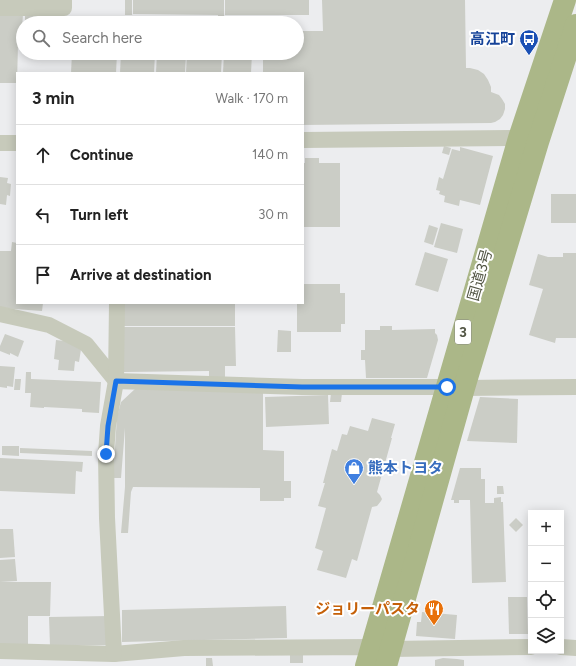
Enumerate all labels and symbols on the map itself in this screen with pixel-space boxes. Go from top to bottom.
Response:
bus stop icon: 高江町 [518,28,540,56]
place label: 高江町 [470,30,515,48]
street label: 国道3号 [464,247,496,303]
road number: 3 [455,320,471,344]
route start [438,378,456,396]
route end [97,445,115,463]
shop icon: 熊本トヨタ [343,457,365,485]
place label: 熊本トヨタ [368,459,443,477]
restaurant icon: ジョリーパスタ [423,598,445,626]
place label: ジョリーパスタ [315,600,420,618]

